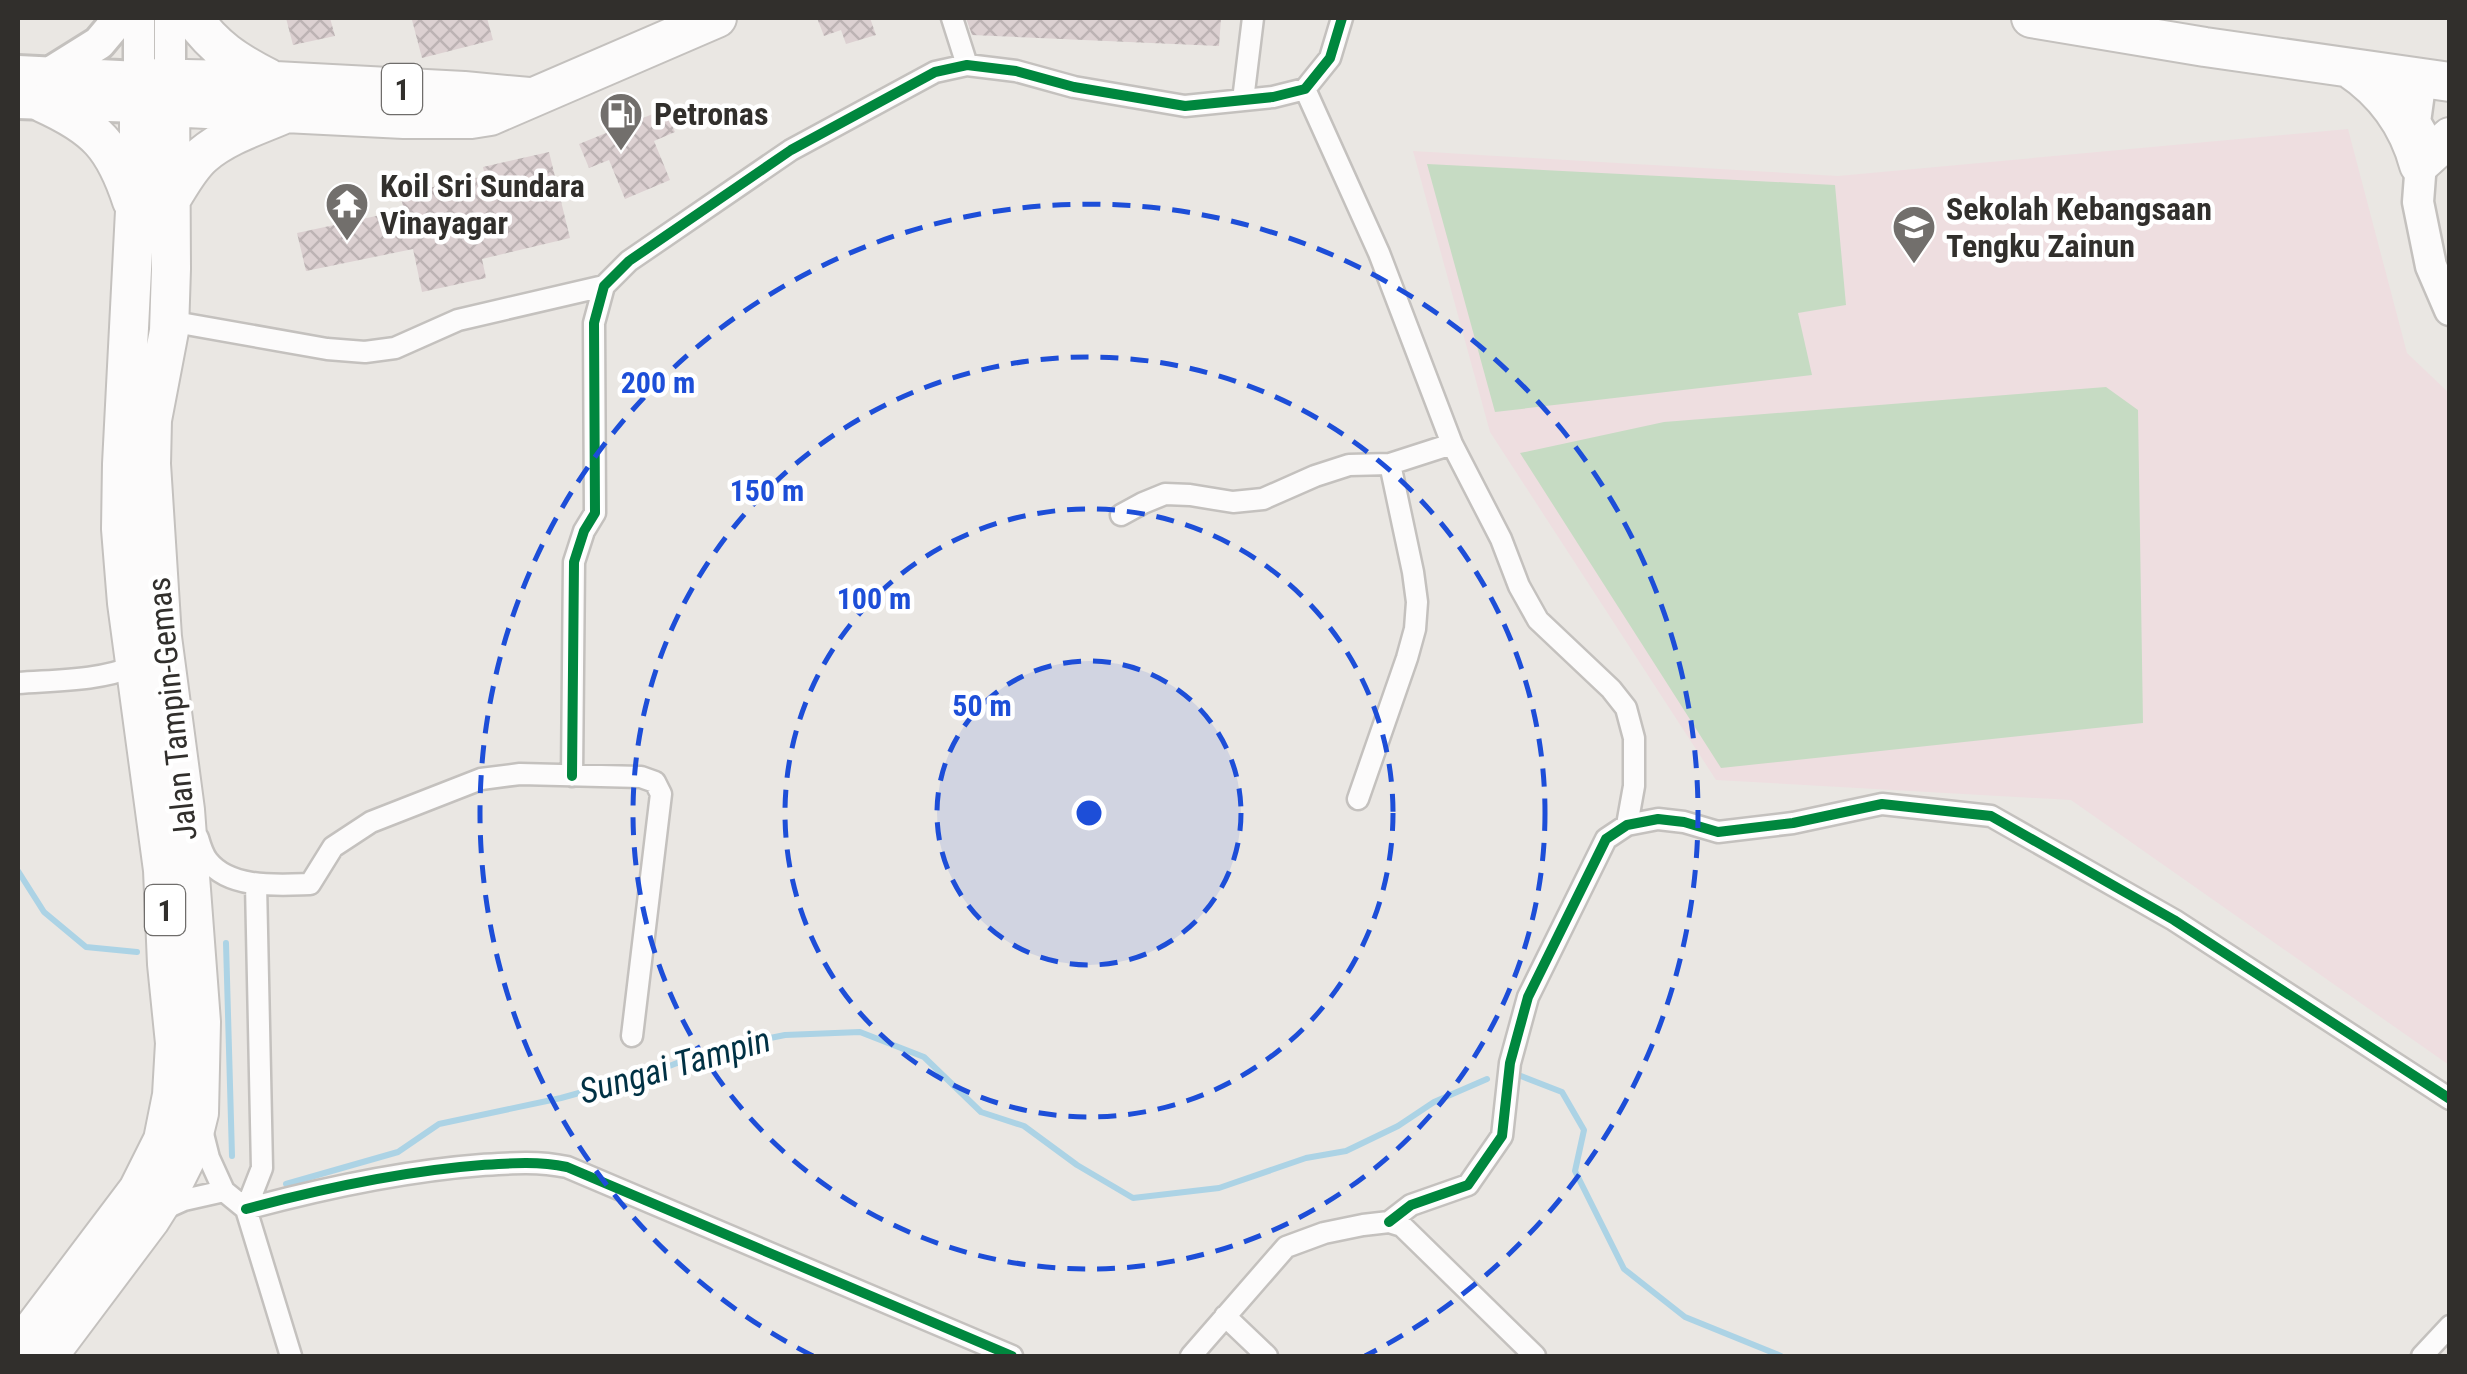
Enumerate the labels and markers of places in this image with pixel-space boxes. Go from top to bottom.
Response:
fuel station icon: Petronas [598,91,644,152]
place label: Petronas [654,95,768,133]
place label: Koil Sri Sundara Vinayagar [380,167,585,242]
temple icon: Koil Sri Sundara Vinayagar [324,181,370,242]
place label: Sekolah Kebangsaan Tengku Zainun [1946,190,2212,265]
school or university icon: Sekolah Kebangsaan Tengku Zainun [1891,204,1937,265]
centre of rings [1071,795,1107,831]

